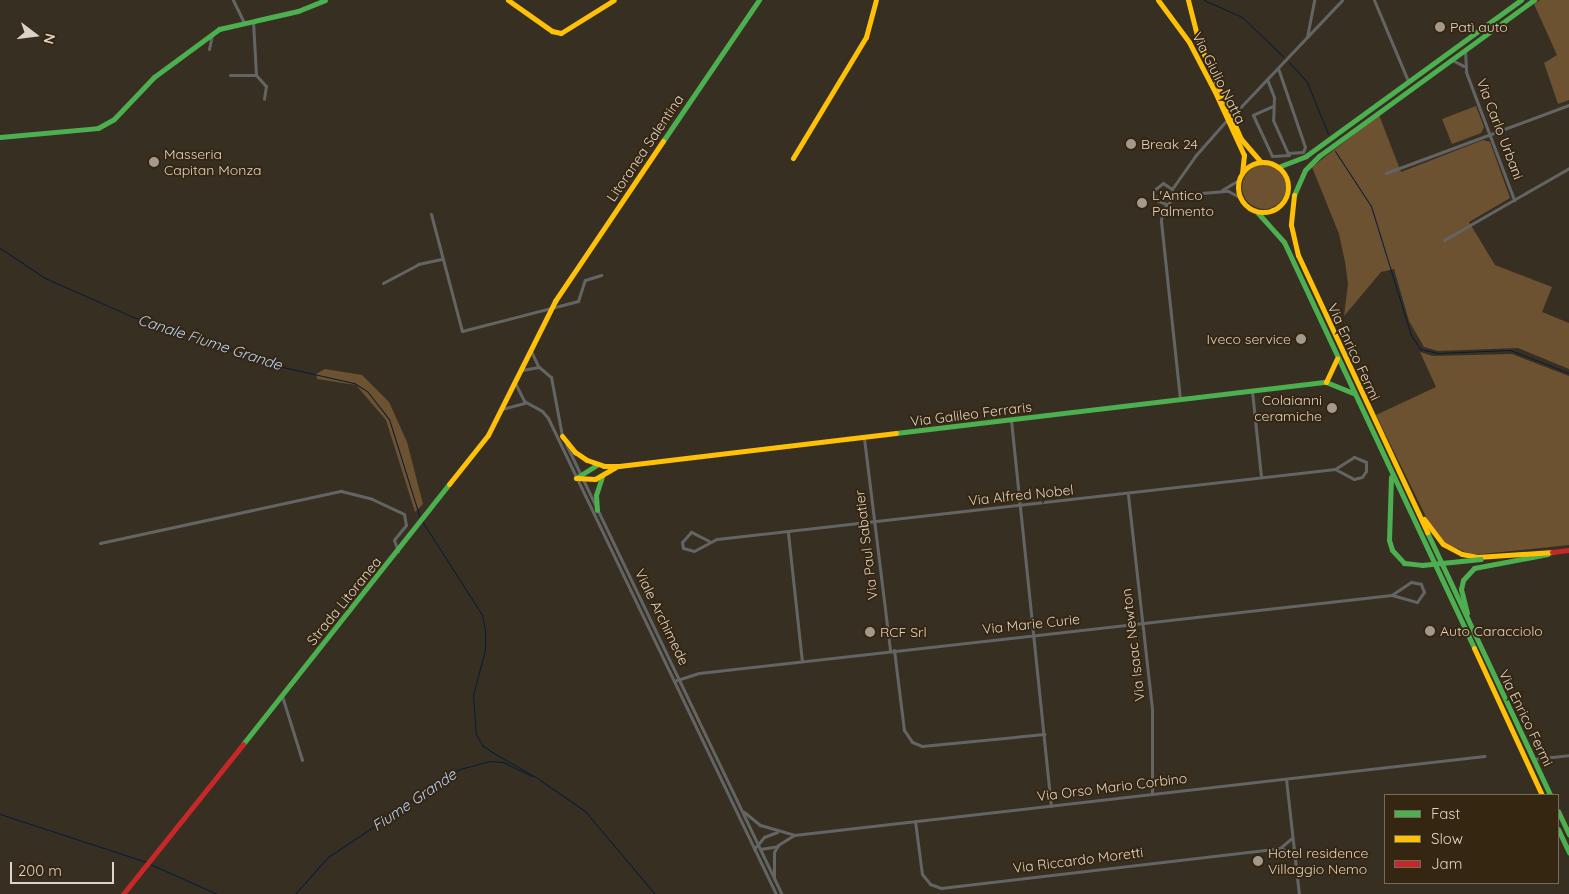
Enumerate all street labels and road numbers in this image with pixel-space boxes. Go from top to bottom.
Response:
street label: Via Giulio Natta [1189,29,1249,127]
street label: Via Carlo Urbani [1473,76,1527,182]
street label: Litoranea Salentina [603,91,687,205]
street label: Via Enrico Fermi [1324,301,1384,403]
street label: Via Galileo Ferraris [909,398,1033,430]
street label: Via Alfred Nobel [968,481,1074,509]
street label: Via Paul Sabatier [851,489,881,601]
street label: Strada Litoranea [303,553,385,649]
street label: Viale Archimede [631,566,693,668]
street label: Via Isaac Newton [1118,588,1148,702]
street label: Via Marie Curie [981,611,1081,637]
street label: Via Enrico Fermi [1495,667,1557,769]
street label: Via Orso Mario Corbino [1036,769,1188,805]
street label: Via Riccardo Moretti [1012,844,1144,876]

